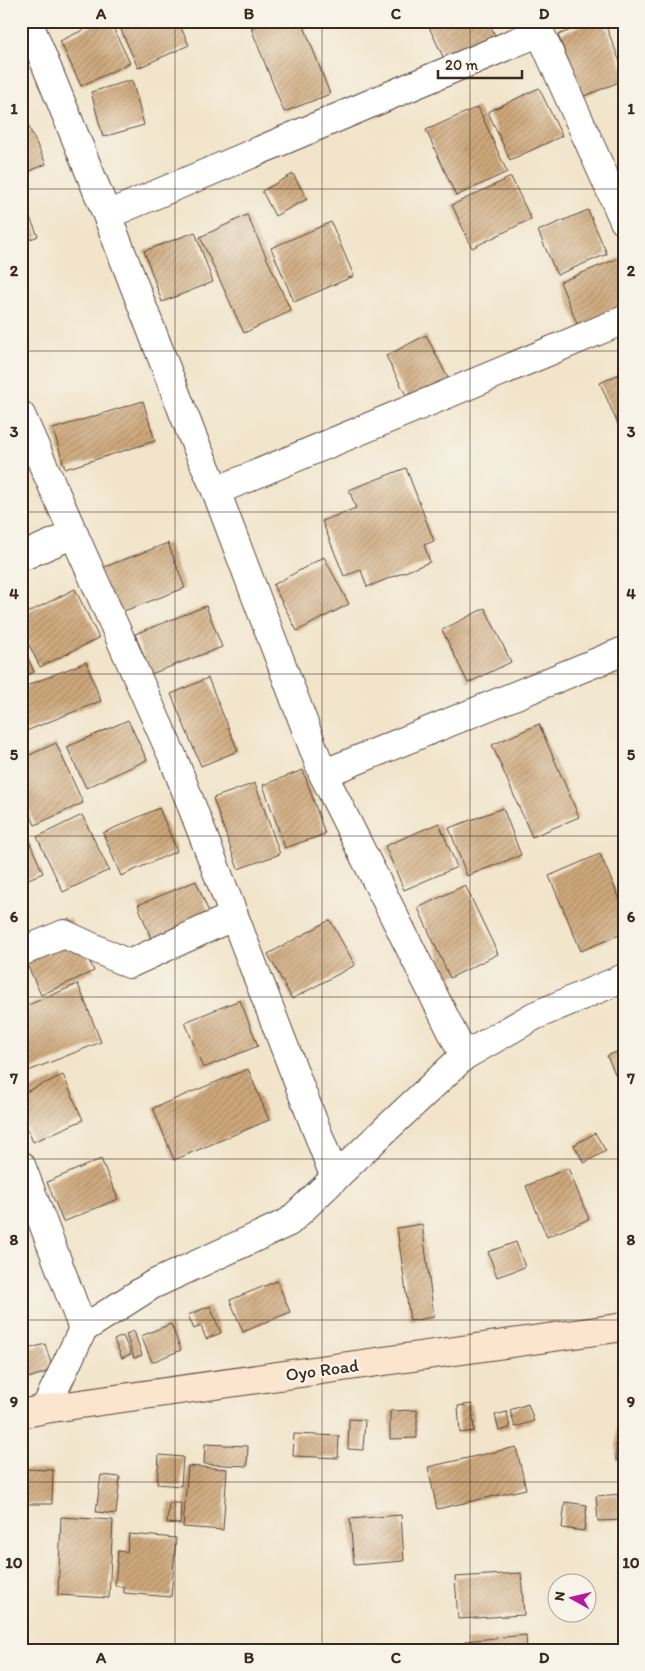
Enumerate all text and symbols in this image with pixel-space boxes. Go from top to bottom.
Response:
text: A [95,4,107,23]
text: B [244,4,255,23]
text: C [391,4,402,23]
text: D [539,4,550,23]
scale bar [438,48,521,80]
text: 20 m [445,56,479,74]
text: 1 [10,99,18,118]
text: 1 [627,99,635,118]
text: 2 [10,261,19,280]
text: 2 [627,261,636,280]
text: 3 [10,422,19,441]
text: 3 [627,422,636,441]
text: 4 [9,584,19,603]
text: 4 [626,584,636,603]
text: 5 [10,745,19,764]
text: 5 [627,745,636,764]
text: 6 [10,907,19,926]
text: 6 [627,907,636,926]
text: 7 [9,1069,18,1088]
text: 7 [626,1069,635,1088]
text: 8 [10,1230,19,1249]
text: 8 [627,1230,636,1249]
street label: Oyo Road [284,1354,360,1386]
text: 9 [10,1392,18,1411]
text: 9 [627,1392,635,1411]
text: 10 [5,1553,23,1572]
text: 10 [622,1553,640,1572]
north arrow [548,1574,598,1624]
text: N [551,1590,569,1602]
text: A [95,1648,107,1667]
text: B [244,1648,255,1667]
text: C [391,1648,402,1667]
text: D [539,1648,550,1667]

